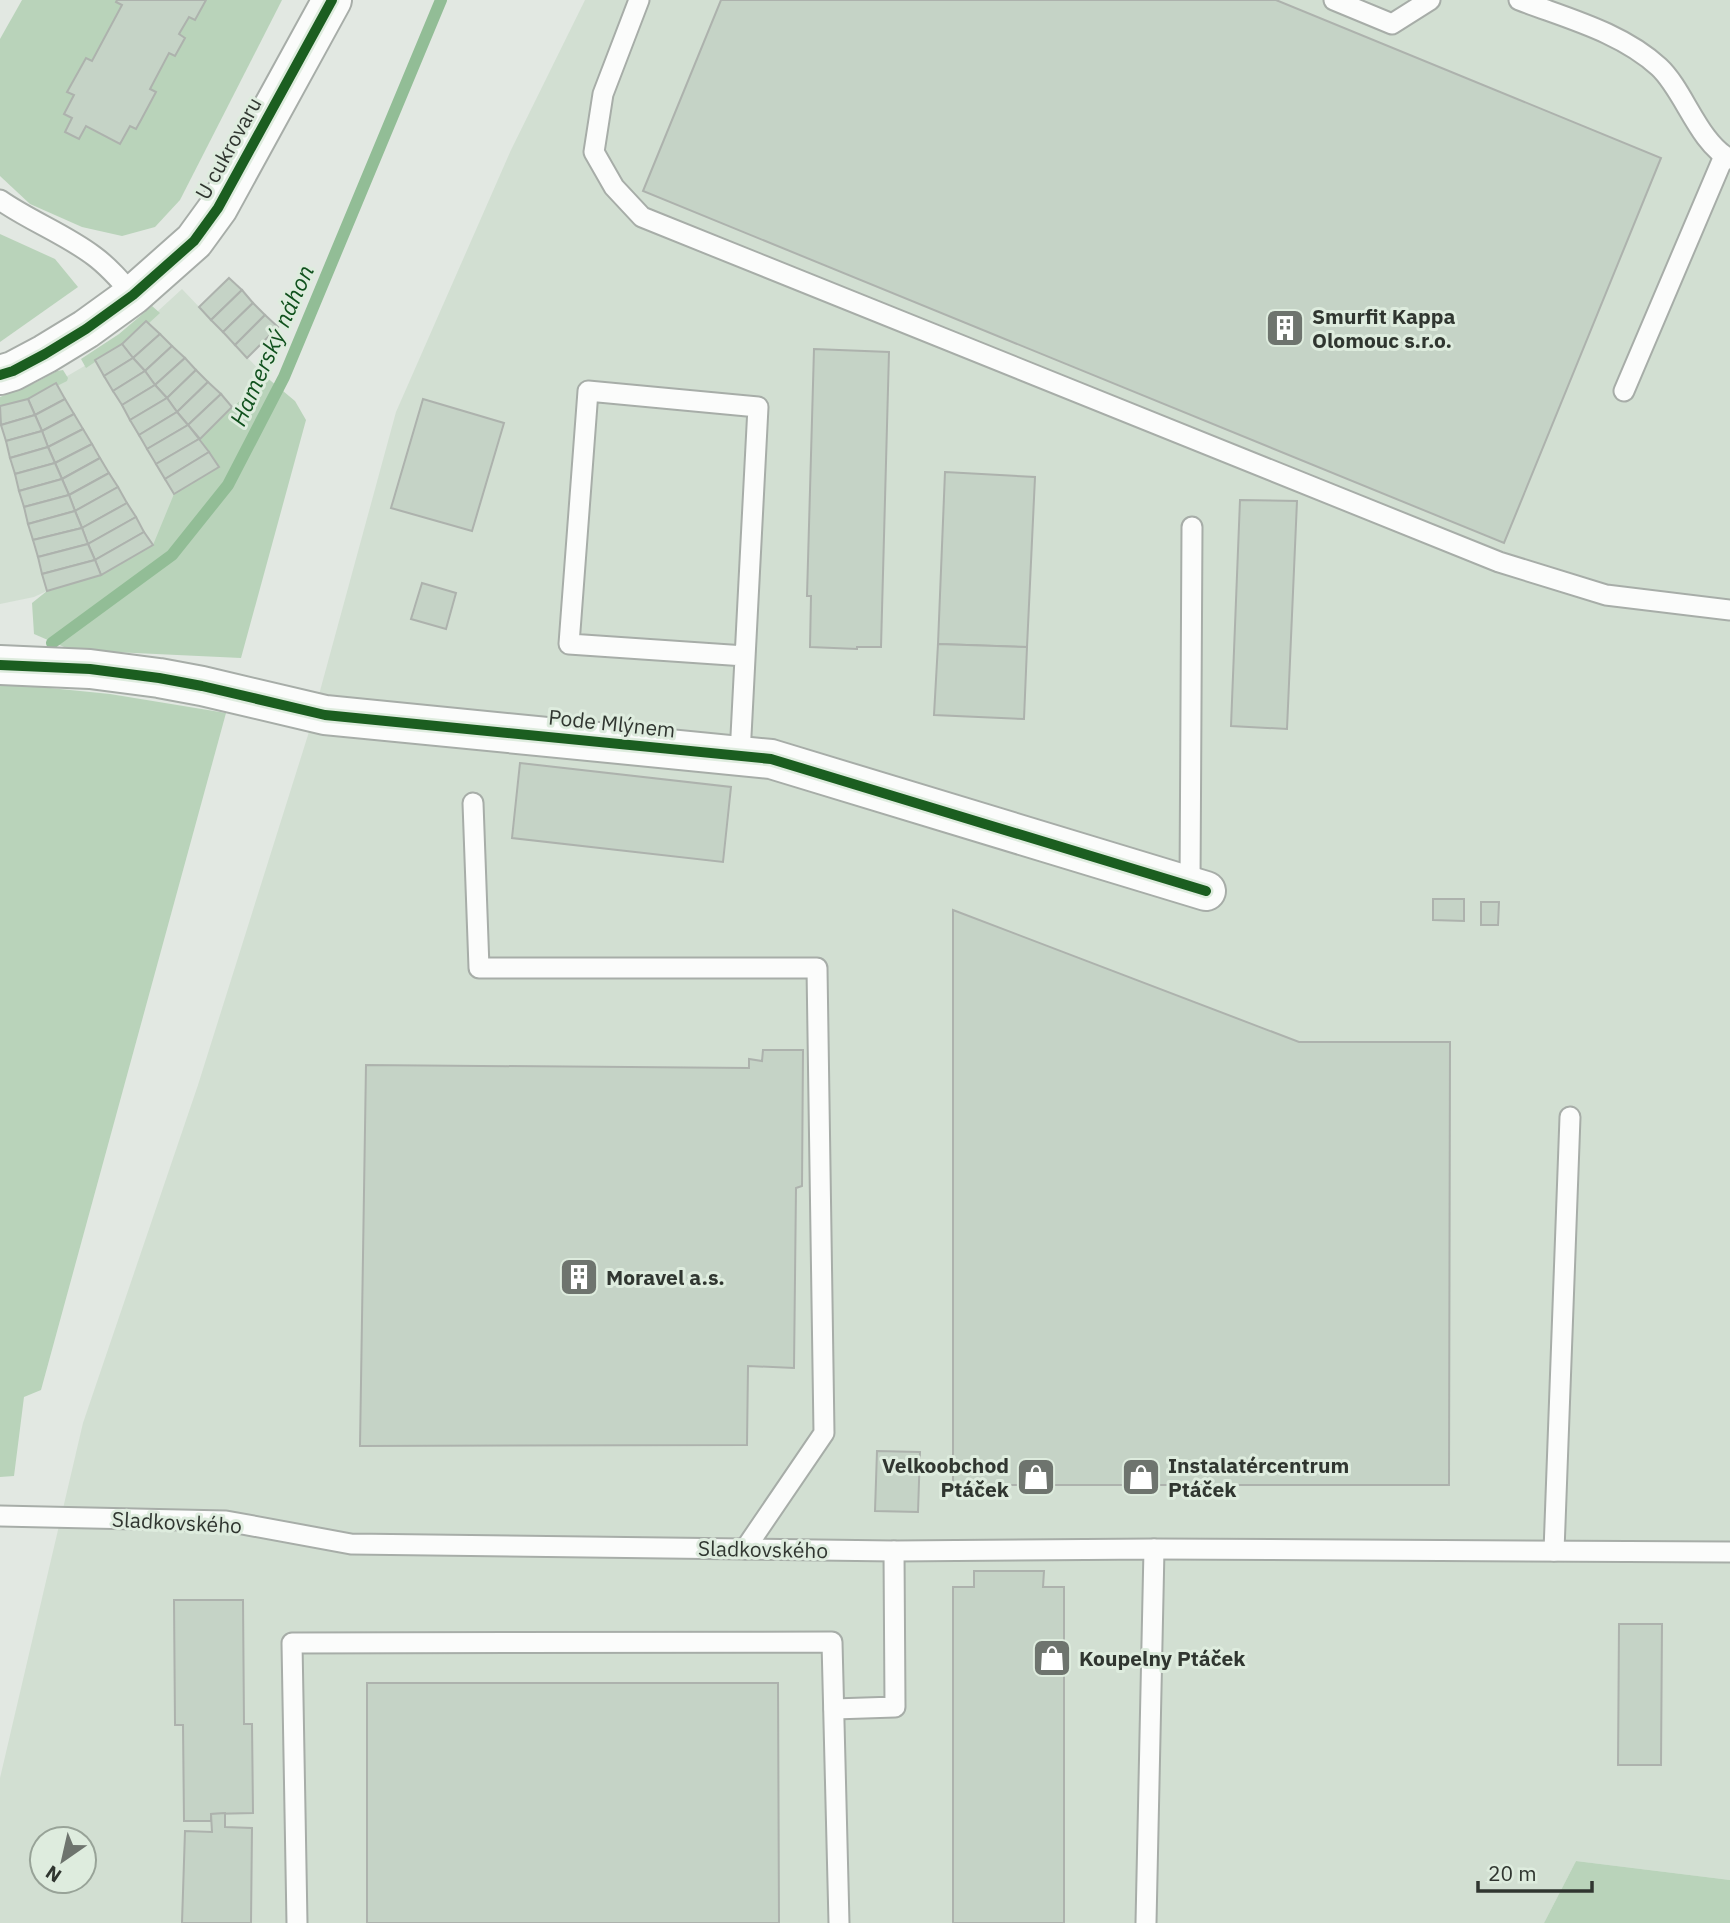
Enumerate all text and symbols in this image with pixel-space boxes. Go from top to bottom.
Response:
street label: U cukrovaru [188,92,268,204]
water label: Hamerský náhon [222,260,320,430]
place label: Smurfit Kappa Olomouc s.r.o. [1312,302,1456,354]
building icon: Smurfit Kappa Olomouc s.r.o. [1264,307,1306,349]
street label: Pode Mlýnem [547,702,677,744]
building icon: Moravel a.s. [558,1256,600,1298]
place label: Moravel a.s. [606,1263,725,1291]
place label: Velkoobchod Ptáček [882,1451,1010,1503]
place label: Instalatércentrum Ptáček [1168,1451,1349,1503]
shop icon: Velkoobchod Ptáček [1015,1456,1057,1498]
shop icon: Instalatércentrum Ptáček [1120,1456,1162,1498]
street label: Sladkovského [111,1505,243,1539]
street label: Sladkovského [698,1534,828,1564]
shop icon: Koupelny Ptáček [1031,1637,1073,1679]
place label: Koupelny Ptáček [1079,1644,1246,1672]
north arrow [28,1825,98,1895]
scale bar [1478,1850,1592,1894]
text: 20 m [1488,1859,1537,1887]
text: N [41,1860,66,1888]

